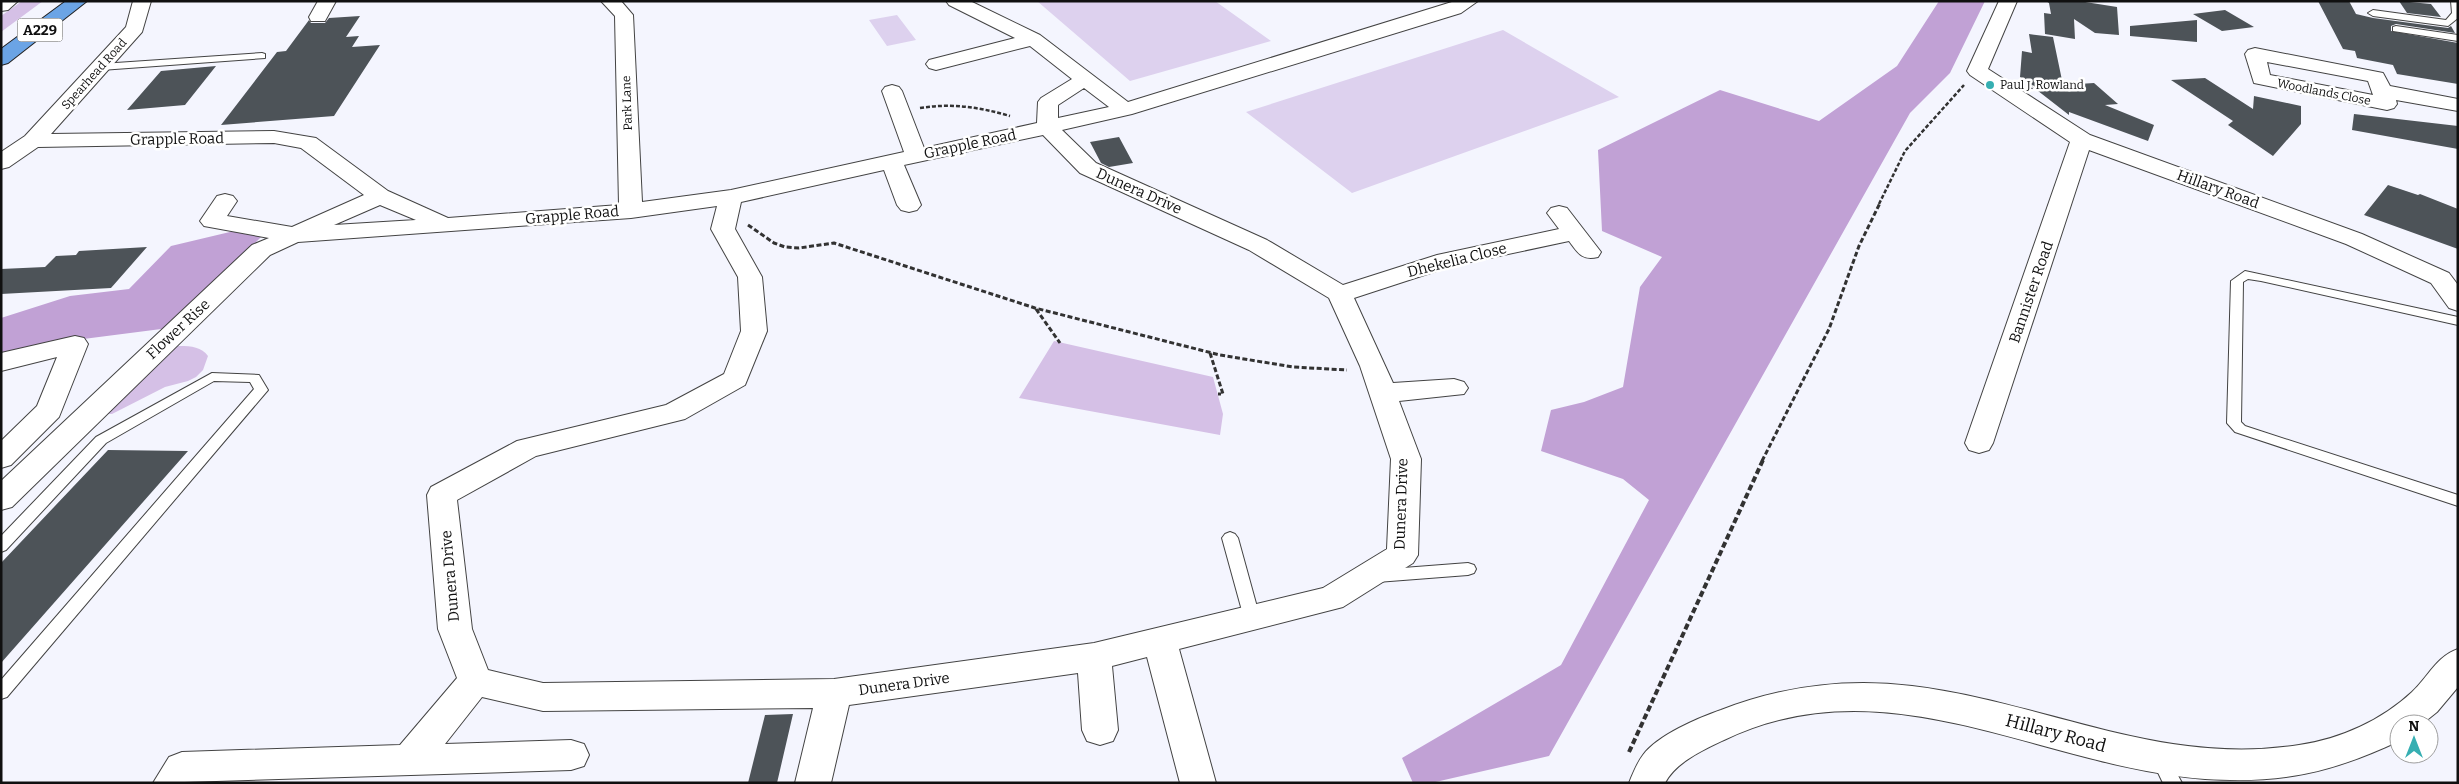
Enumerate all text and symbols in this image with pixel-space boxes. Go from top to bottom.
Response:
road number: A229 [18,18,62,42]
street label: Spearhead Road [59,36,129,112]
street label: Park Lane [619,75,635,131]
street label: Woodlands Close [2276,76,2372,108]
place label: Paul J. Rowland [2000,78,2084,92]
marker: Paul J. Rowland [1984,79,1996,91]
street label: Grapple Road [922,125,1018,163]
street label: Grapple Road [130,129,224,149]
street label: Dunera Drive [1093,164,1185,218]
street label: Hillary Road [2174,166,2262,212]
street label: Grapple Road [524,202,620,228]
street label: Dhekelia Close [1405,239,1509,281]
street label: Bannister Road [2005,239,2057,345]
street label: Flower Rise [143,295,213,363]
street label: Dunera Drive [1390,458,1412,550]
street label: Dunera Drive [437,529,463,623]
street label: Dunera Drive [857,669,951,699]
street label: Hillary Road [2003,709,2109,757]
north arrow [2389,714,2439,764]
text: N [2409,718,2420,735]

